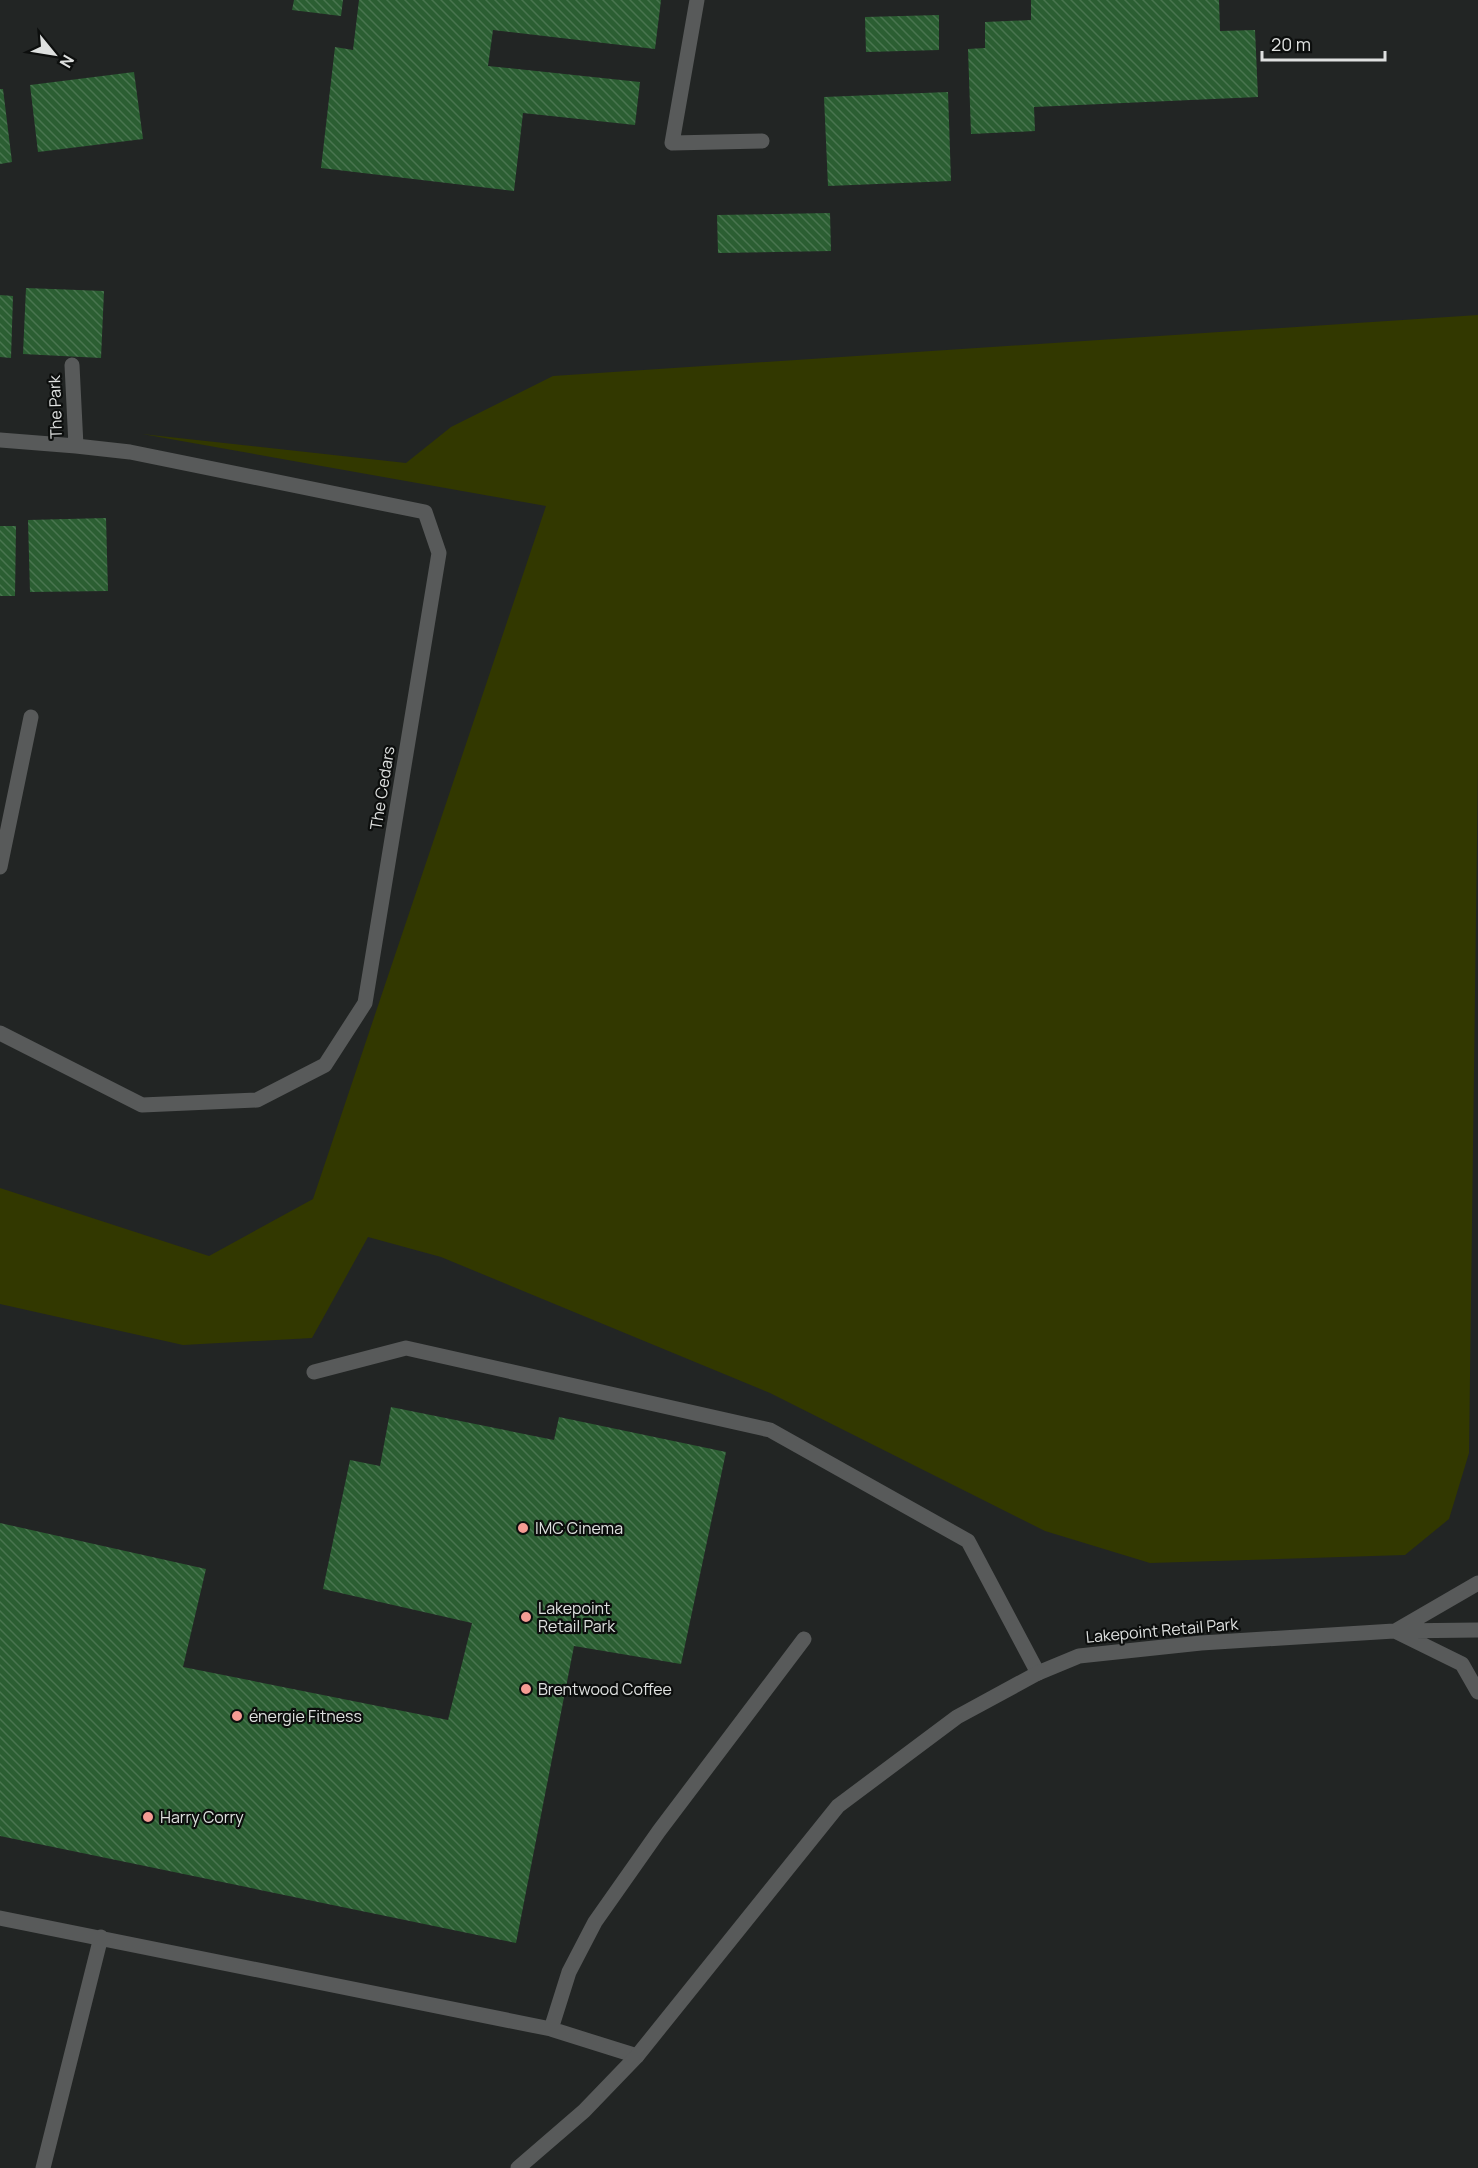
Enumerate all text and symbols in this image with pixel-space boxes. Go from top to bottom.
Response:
north arrow [24,24,84,84]
scale bar [1262,24,1385,62]
text: 20 m [1271,32,1311,56]
text: N [55,51,79,72]
street label: The Park [43,374,67,439]
street label: The Cedars [365,744,399,832]
place label: IMC Cinema [535,1517,623,1539]
marker: IMC Cinema [516,1521,530,1535]
place label: Lakepoint Retail Park [538,1597,616,1637]
marker: Lakepoint Retail Park [519,1610,533,1624]
street label: Lakepoint Retail Park [1085,1612,1240,1648]
place label: Brentwood Coffee [538,1678,672,1700]
marker: Brentwood Coffee [519,1682,533,1696]
place label: énergie Fitness [249,1705,362,1727]
marker: énergie Fitness [230,1709,244,1723]
place label: Harry Corry [160,1806,244,1828]
marker: Harry Corry [141,1810,155,1824]

